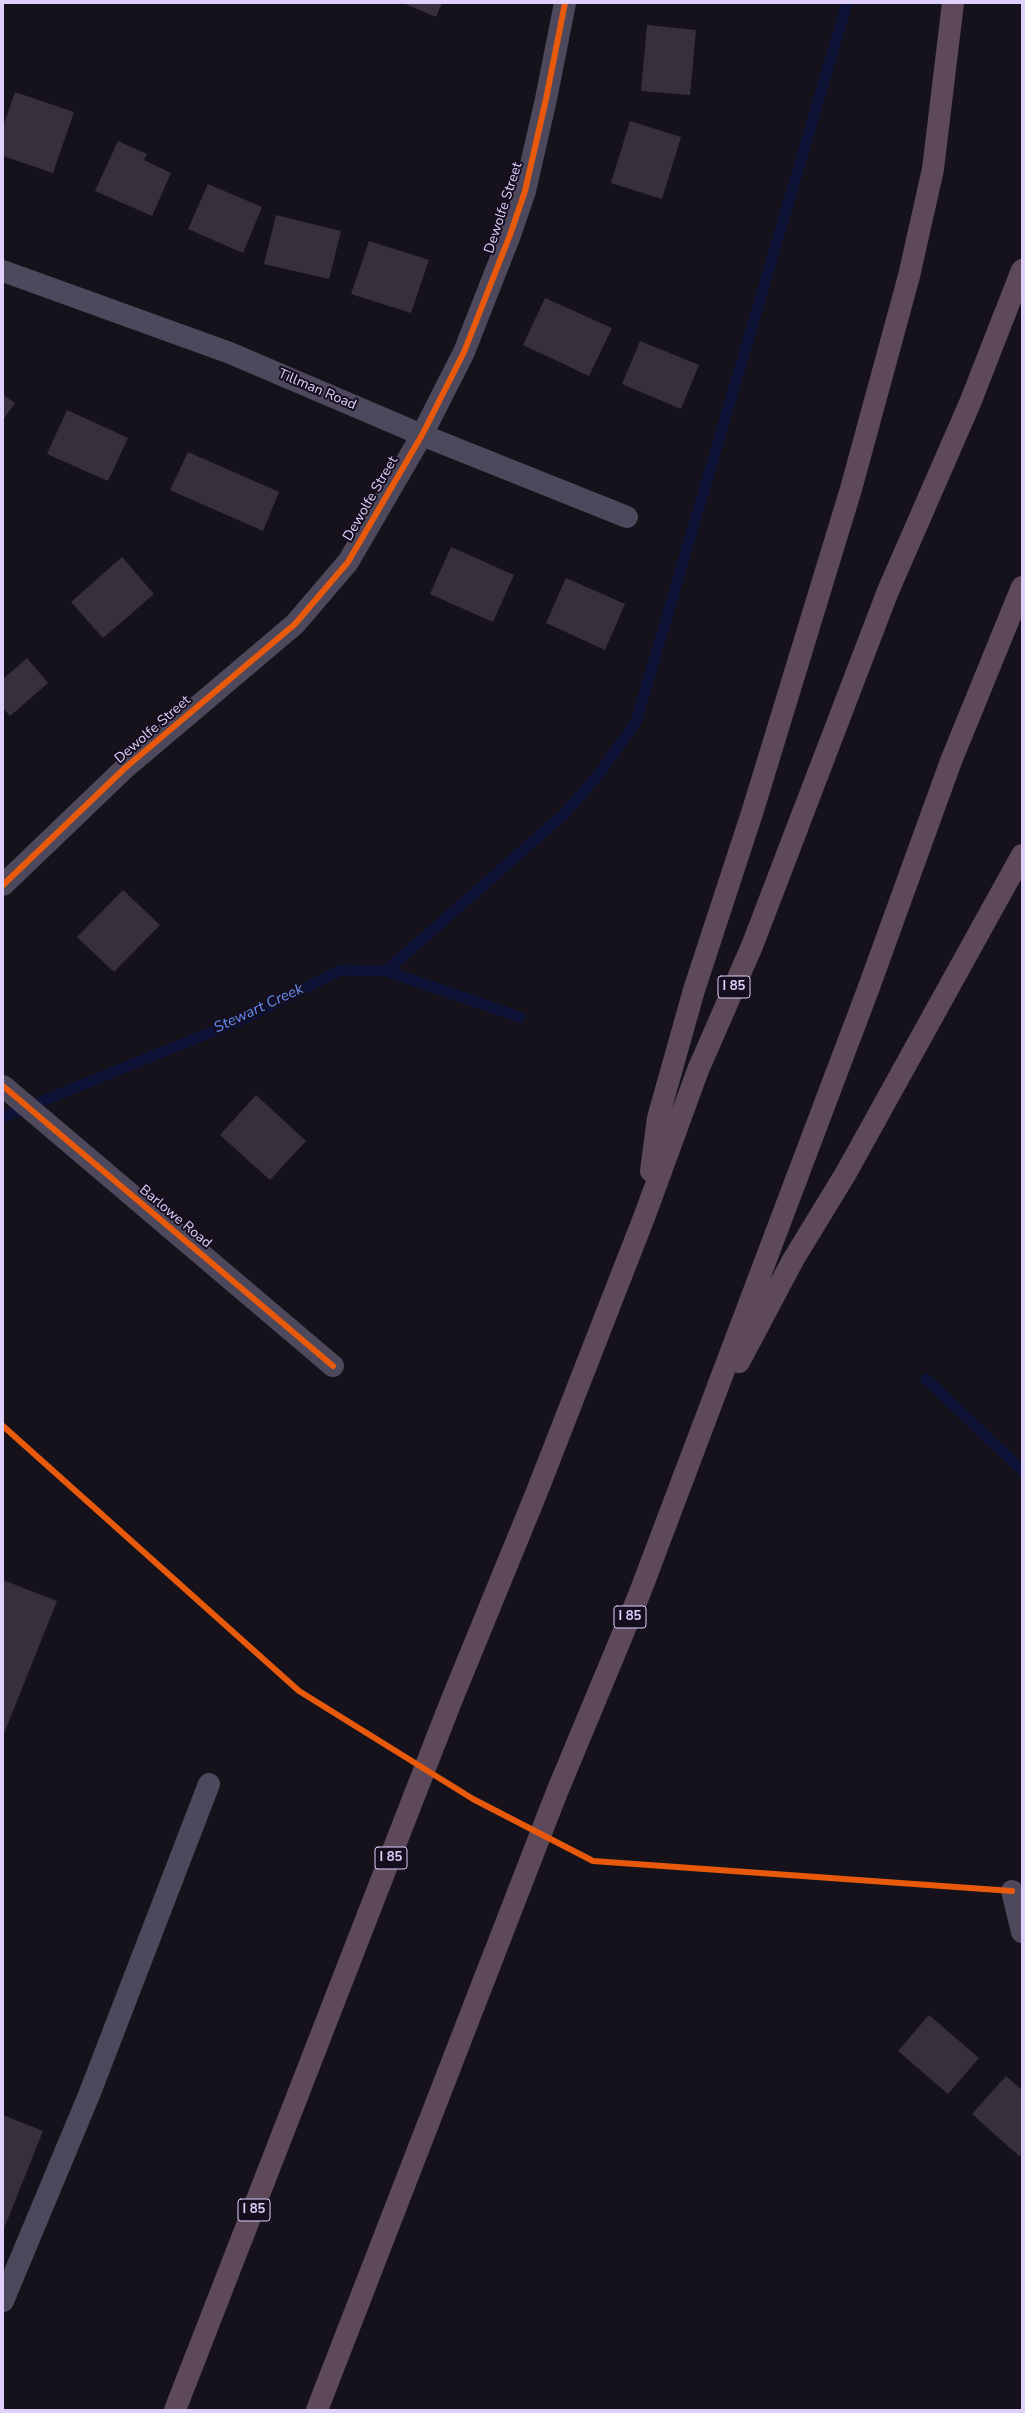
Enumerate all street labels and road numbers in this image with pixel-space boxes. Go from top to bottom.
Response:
street label: Dewolfe Street [481,160,527,256]
street label: Tillman Road [275,366,359,414]
street label: Dewolfe Street [340,454,402,544]
street label: Dewolfe Street [112,693,194,767]
road number: I 85 [718,976,750,998]
street label: Barlowe Road [136,1182,214,1252]
road number: I 85 [614,1606,646,1628]
road number: I 85 [375,1847,407,1869]
road number: I 85 [238,2199,270,2221]

